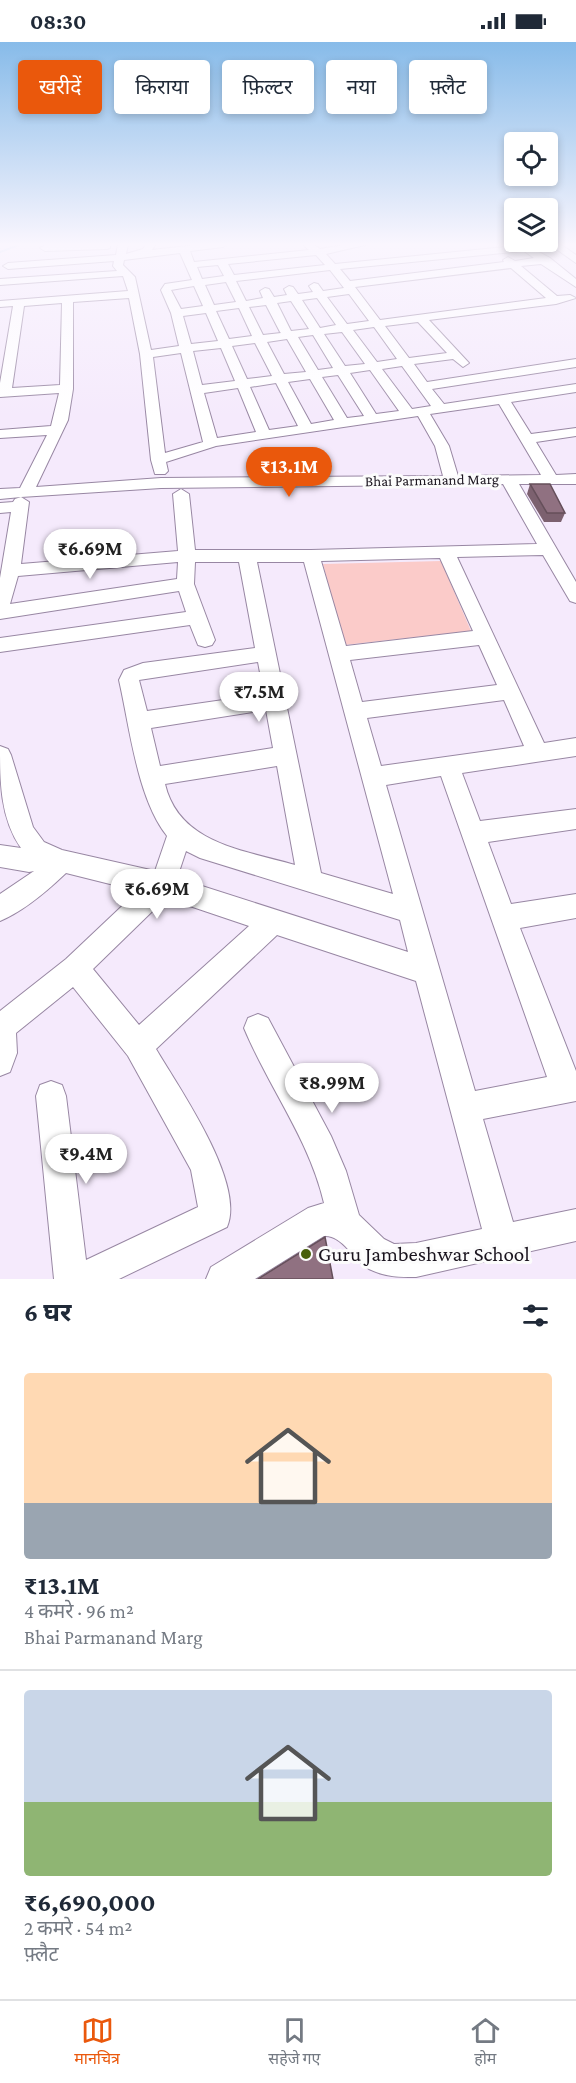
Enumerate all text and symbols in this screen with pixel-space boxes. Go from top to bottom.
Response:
text: 08:30 [30,9,86,34]
chip: खरीदें [18,60,102,114]
chip: किराया [114,60,210,114]
chip: फ़िल्टर [222,60,314,114]
chip: नया [326,60,397,114]
chip: फ़्लैट [409,60,487,114]
map controls [504,132,558,252]
button: locate [504,132,558,186]
button: layers [504,198,558,252]
pin: ₹13.1M [240,447,338,498]
text: ₹13.1M [260,455,318,477]
street label: Bhai Parmanand Marg [365,471,499,490]
pin: ₹6.69M [41,529,139,580]
text: ₹6.69M [58,537,123,559]
pin: ₹7.5M [217,672,301,723]
text: ₹7.5M [233,680,285,702]
pin: ₹6.69M [108,869,206,920]
text: ₹6.69M [125,877,190,899]
pin: ₹8.99M [283,1063,381,1114]
text: ₹8.99M [299,1071,365,1093]
pin: ₹9.4M [44,1134,128,1185]
text: ₹9.4M [59,1142,113,1164]
place label: Guru Jambeshwar School [318,1242,530,1266]
marker: Guru Jambeshwar School [299,1247,313,1261]
text: 6 घर [24,1298,72,1327]
icon: filters [519,1299,552,1332]
icon: home [234,1412,342,1520]
text: ₹13.1M [24,1571,100,1600]
text: 4 कमरे · 96 m² [24,1600,134,1622]
text: Bhai Parmanand Marg [24,1626,203,1648]
icon: home [234,1729,342,1837]
text: ₹6,690,000 [24,1888,156,1917]
text: 2 कमरे · 54 m² [24,1917,132,1939]
text: फ़्लैट [24,1943,59,1965]
tab: मानचित्र [74,2014,120,2071]
tab: सहेजे गए [268,2014,320,2071]
tab: होम [469,2014,502,2071]

